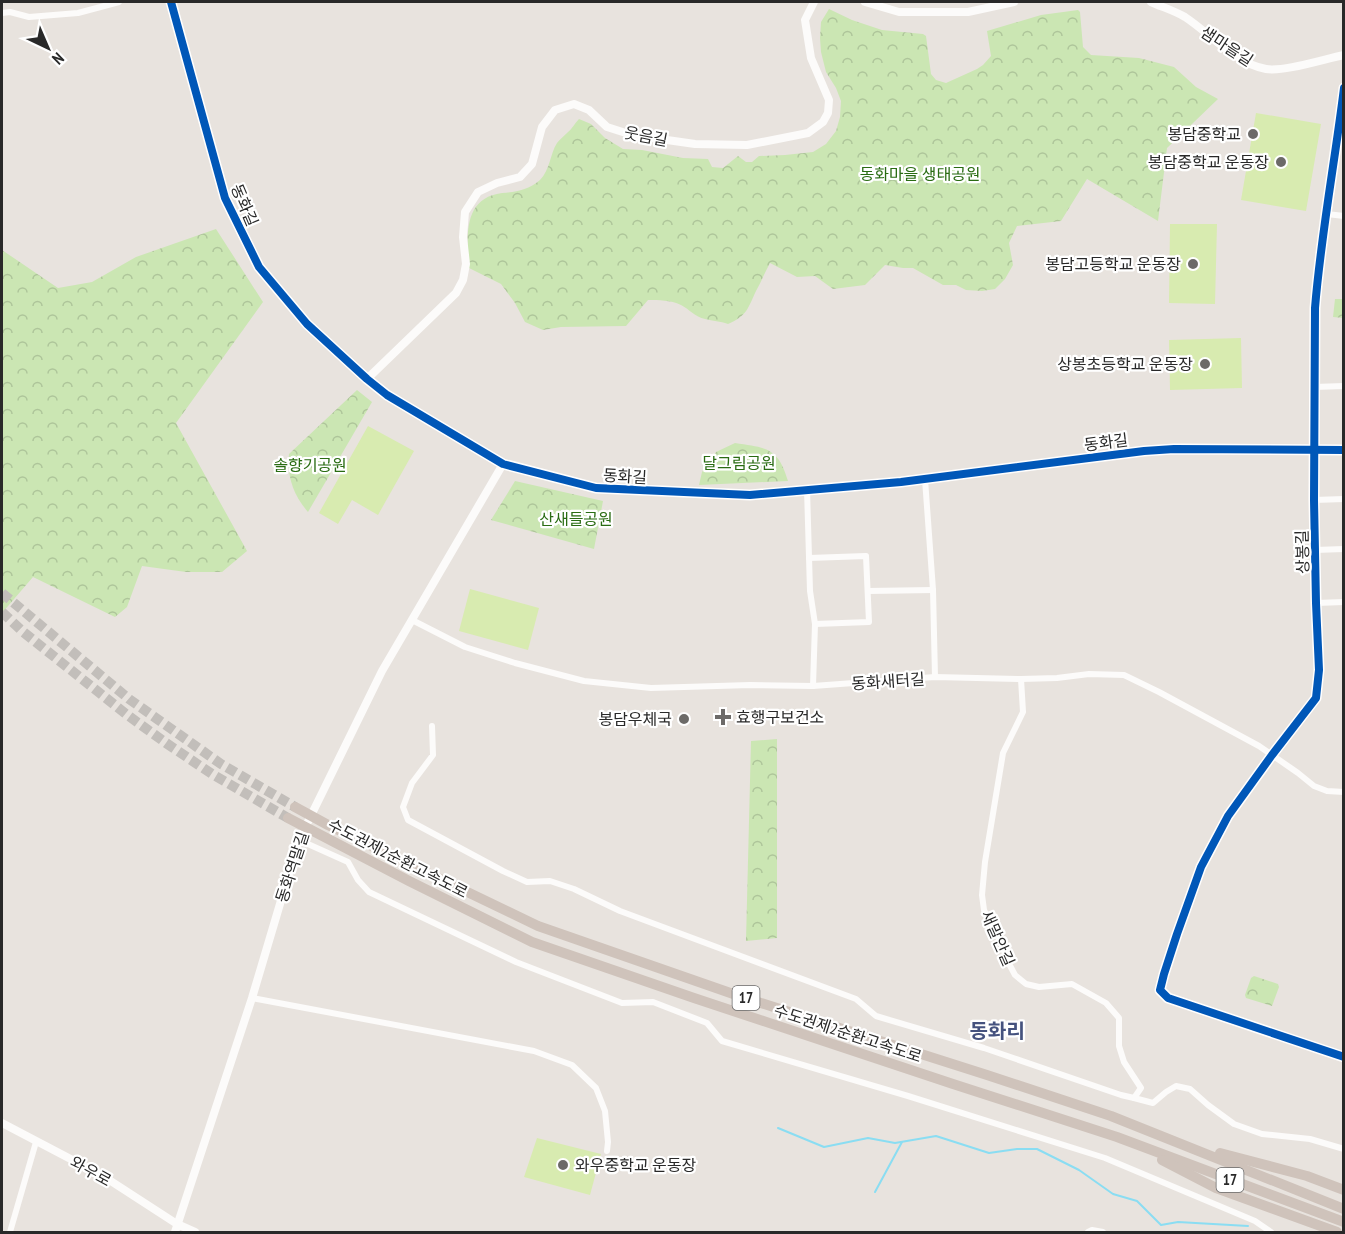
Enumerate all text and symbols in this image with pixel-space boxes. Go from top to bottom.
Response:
north arrow [18,18,78,78]
street label: 샘마을길 [1197,22,1257,70]
text: N [48,49,68,69]
street label: 웃음길 [622,122,670,150]
place label: 봉담중학교 [1167,124,1241,144]
marker: 봉담중학교 [1246,127,1260,141]
place label: 봉담중학교 운동장 [1148,152,1269,172]
marker: 봉담중학교 운동장 [1274,155,1288,169]
park label: 동화마을 생태공원 [859,164,981,184]
street label: 동화길 [227,181,263,229]
place label: 봉담고등학교 운동장 [1045,254,1181,274]
marker: 봉담고등학교 운동장 [1186,257,1200,271]
place label: 상봉초등학교 운동장 [1057,354,1193,374]
marker: 상봉초등학교 운동장 [1198,357,1212,371]
street label: 동화길 [1083,429,1129,455]
park label: 달그림공원 [702,453,776,473]
park label: 솔향기공원 [273,455,347,475]
street label: 동화길 [602,465,648,487]
park label: 산새들공원 [539,509,613,529]
street label: 상봉길 [1292,530,1312,574]
street label: 동화새터길 [851,668,925,694]
place label: 효행구보건소 [736,707,824,727]
marker: 효행구보건소 [714,708,732,726]
place label: 봉담우체국 [598,709,672,729]
marker: 봉담우체국 [677,712,691,726]
street label: 수도권제2순환고속도로 [325,814,472,902]
street label: 동화역말길 [271,829,313,905]
street label: 새말안길 [977,907,1019,969]
road number: 17 [732,986,760,1010]
street label: 수도권제2순환고속도로 [771,1000,925,1066]
district label: 동화리 [969,1018,1025,1044]
street label: 와우로 [67,1152,115,1191]
place label: 와우중학교 운동장 [575,1155,696,1175]
marker: 와우중학교 운동장 [556,1158,570,1172]
road number: 17 [1216,1168,1244,1192]

